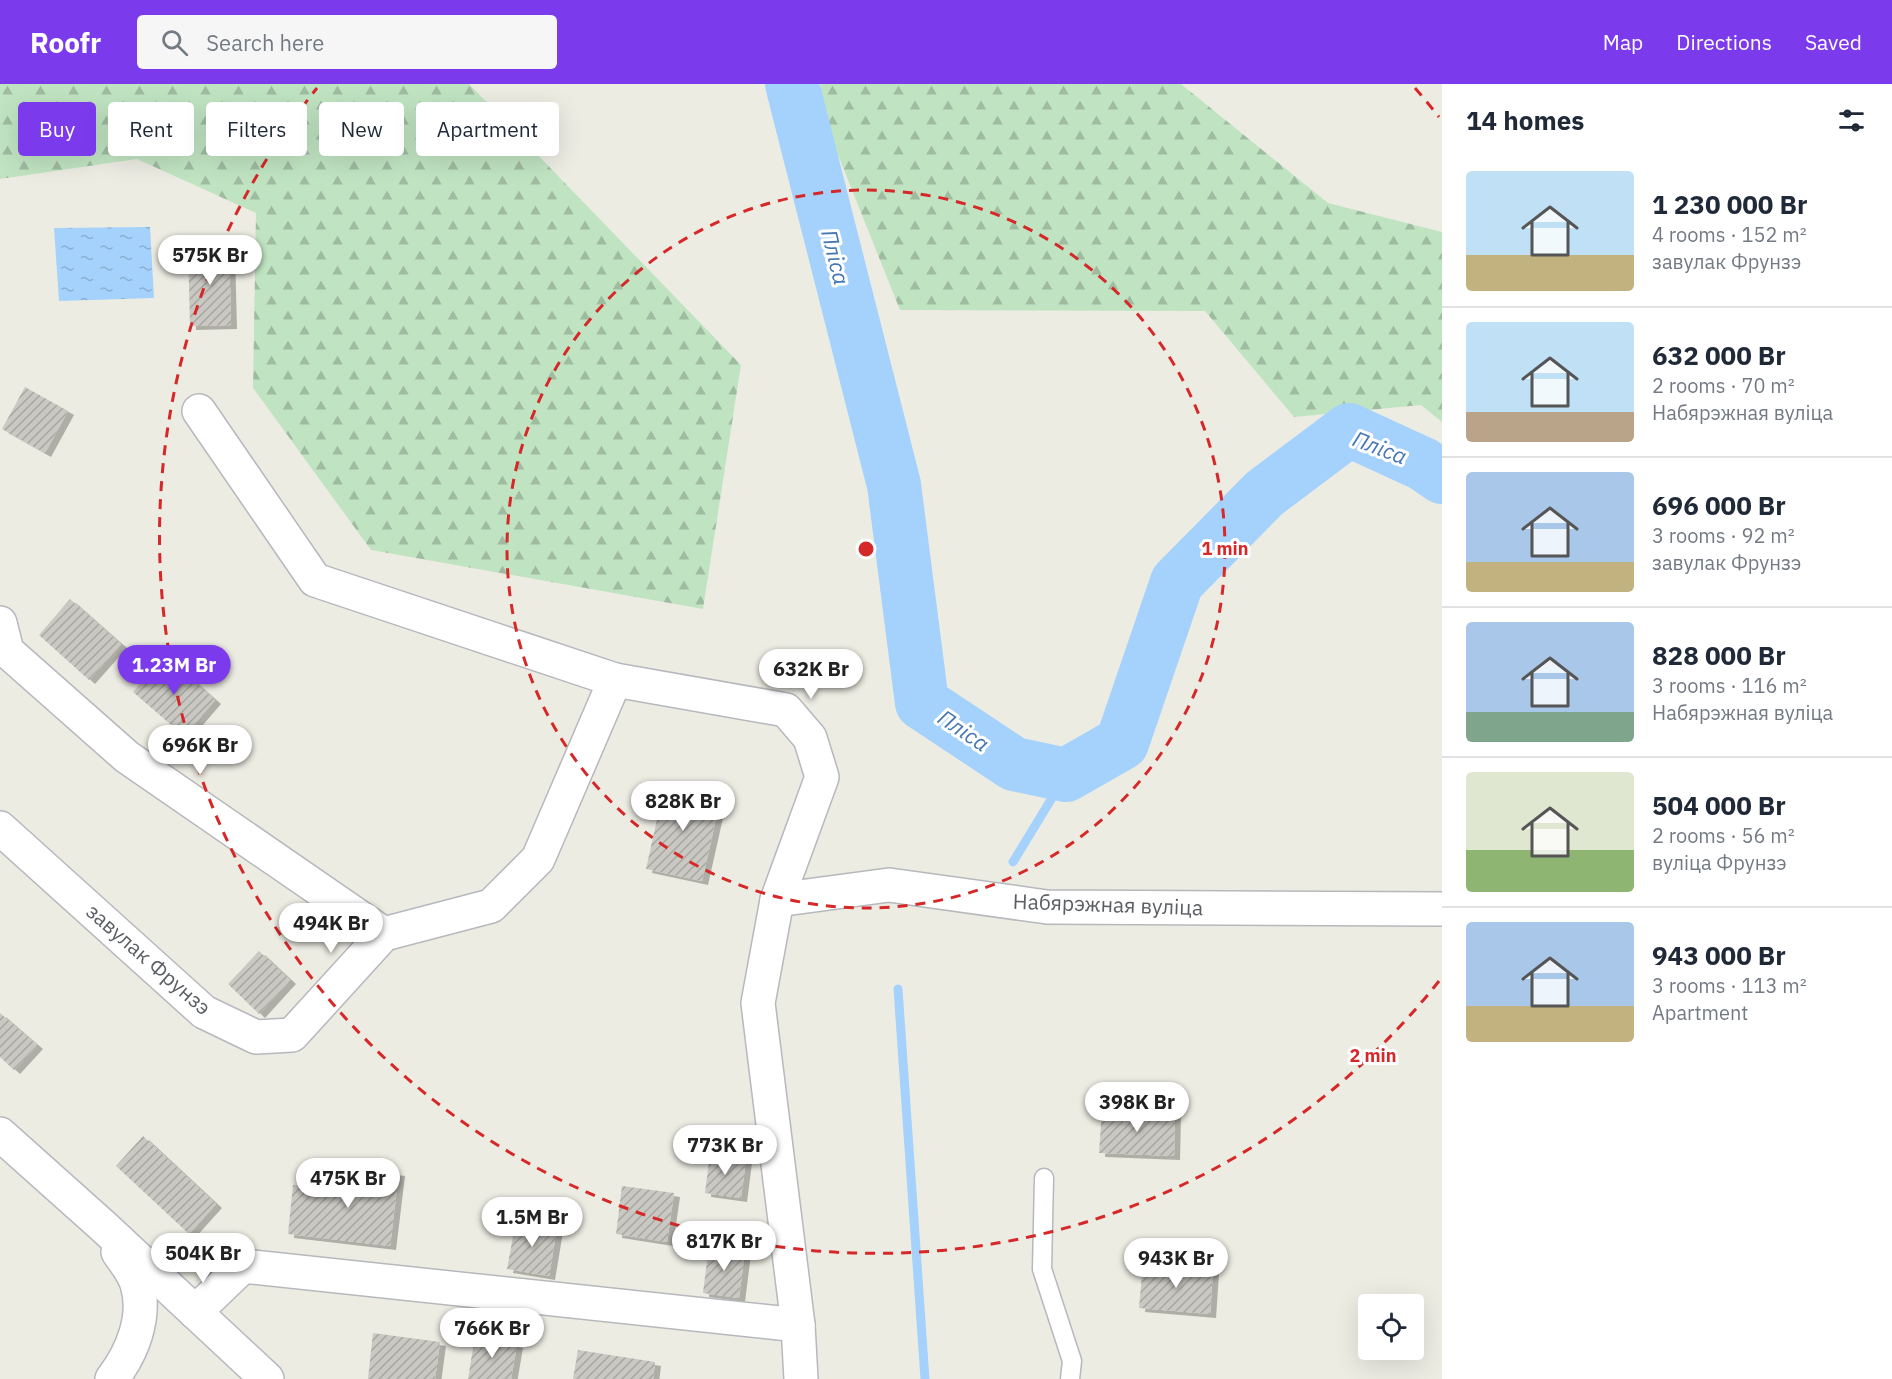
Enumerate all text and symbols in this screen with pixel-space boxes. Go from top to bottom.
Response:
search box [137,15,557,69]
text: Roofr [30,24,101,61]
icon: search [158,26,191,59]
text: Search here [206,28,324,57]
text: Map [1603,28,1643,56]
text: Directions [1676,28,1772,56]
text: Saved [1805,28,1862,56]
chip: Buy [18,102,96,156]
chip: Rent [108,102,194,156]
chip: Filters [206,102,307,156]
chip: New [319,102,404,156]
chip: Apartment [416,102,559,156]
text: 14 homes [1466,103,1584,137]
icon: filters [1835,104,1868,137]
text: 1 230 000 Br [1652,187,1807,221]
icon: home [1514,195,1586,267]
text: 4 rooms · 152 m² [1652,221,1807,248]
water label: Пліса [815,226,857,288]
pin: 575K Br [155,235,265,286]
text: 575K Br [172,241,248,268]
text: завулак Фрунзэ [1652,248,1801,275]
text: 632 000 Br [1652,338,1786,372]
icon: home [1514,346,1586,418]
text: 2 rooms · 70 m² [1652,372,1795,399]
text: Набярэжная вуліца [1652,399,1833,426]
water label: Пліса [1349,423,1411,471]
text: 696 000 Br [1652,488,1786,522]
icon: home [1514,496,1586,568]
text: 3 rooms · 92 m² [1652,522,1795,549]
text: 1 min [1201,537,1249,560]
centre of rings [856,539,876,559]
text: завулак Фрунзэ [1652,549,1801,576]
text: 828 000 Br [1652,638,1786,672]
pin: 1.23M Br [112,645,236,696]
icon: home [1514,646,1586,718]
pin: 632K Br [756,649,866,700]
text: 1.23M Br [132,651,216,678]
text: 632K Br [773,655,849,682]
text: 3 rooms · 116 m² [1652,672,1807,699]
text: Набярэжная вуліца [1652,699,1833,726]
water label: Пліса [933,702,995,758]
pin: 696K Br [145,725,255,776]
text: 696K Br [162,731,238,758]
pin: 828K Br [628,781,738,832]
text: 828K Br [645,787,721,814]
text: 504 000 Br [1652,788,1786,822]
icon: home [1514,796,1586,868]
text: 2 rooms · 56 m² [1652,822,1795,849]
text: вуліца Фрунзэ [1652,849,1787,876]
street label: Набярэжная вуліца [1012,887,1204,921]
street label: завулак Фрунзэ [81,897,217,1021]
pin: 494K Br [276,903,386,954]
text: 494K Br [293,909,369,936]
text: 943 000 Br [1652,938,1786,972]
icon: home [1514,946,1586,1018]
text: 3 rooms · 113 m² [1652,972,1807,999]
text: Apartment [1652,999,1748,1026]
text: 2 min [1349,1044,1397,1067]
pin: 398K Br [1082,1082,1192,1133]
text: 398K Br [1099,1088,1175,1115]
pin: 773K Br [670,1125,780,1176]
text: 773K Br [687,1131,763,1158]
pin: 475K Br [293,1158,403,1209]
text: 475K Br [310,1164,386,1191]
pin: 1.5M Br [477,1197,587,1248]
text: 1.5M Br [496,1203,568,1230]
pin: 817K Br [669,1221,779,1272]
text: 817K Br [686,1227,762,1254]
pin: 504K Br [148,1233,258,1284]
pin: 943K Br [1121,1238,1231,1289]
text: 504K Br [165,1239,241,1266]
text: 943K Br [1138,1244,1214,1271]
map controls [1358,1294,1424,1360]
button: locate [1358,1294,1424,1360]
pin: 766K Br [437,1308,547,1359]
text: 766K Br [454,1314,530,1341]

